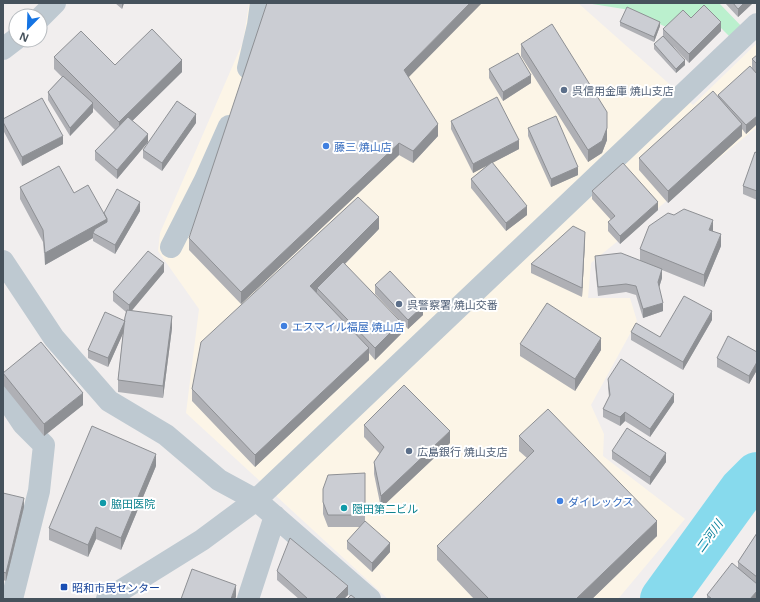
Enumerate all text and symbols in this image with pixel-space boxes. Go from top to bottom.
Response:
north arrow [8,8,48,48]
text: N [17,29,31,46]
place label: 呉信用金庫 焼山支店 [572,83,674,98]
marker: 呉信用金庫 焼山支店 [559,85,569,95]
place label: 藤三 焼山店 [334,139,392,154]
marker: 藤三 焼山店 [321,141,331,151]
place label: 呉警察署 焼山交番 [407,297,498,312]
marker: 呉警察署 焼山交番 [394,299,404,309]
place label: エスマイル福屋 焼山店 [292,319,405,334]
marker: エスマイル福屋 焼山店 [279,321,289,331]
place label: 広島銀行 焼山支店 [417,444,508,459]
marker: 広島銀行 焼山支店 [404,446,414,456]
place label: ダイレックス [568,494,634,509]
place label: 脇田医院 [111,496,155,511]
marker: ダイレックス [555,496,565,506]
marker: 脇田医院 [98,498,108,508]
place label: 隠田第二ビル [352,501,418,516]
marker: 隠田第二ビル [339,503,349,513]
water label: 二河川 [692,515,728,556]
place label: 昭和市民センター [72,580,160,595]
marker: 昭和市民センター [59,582,69,592]

